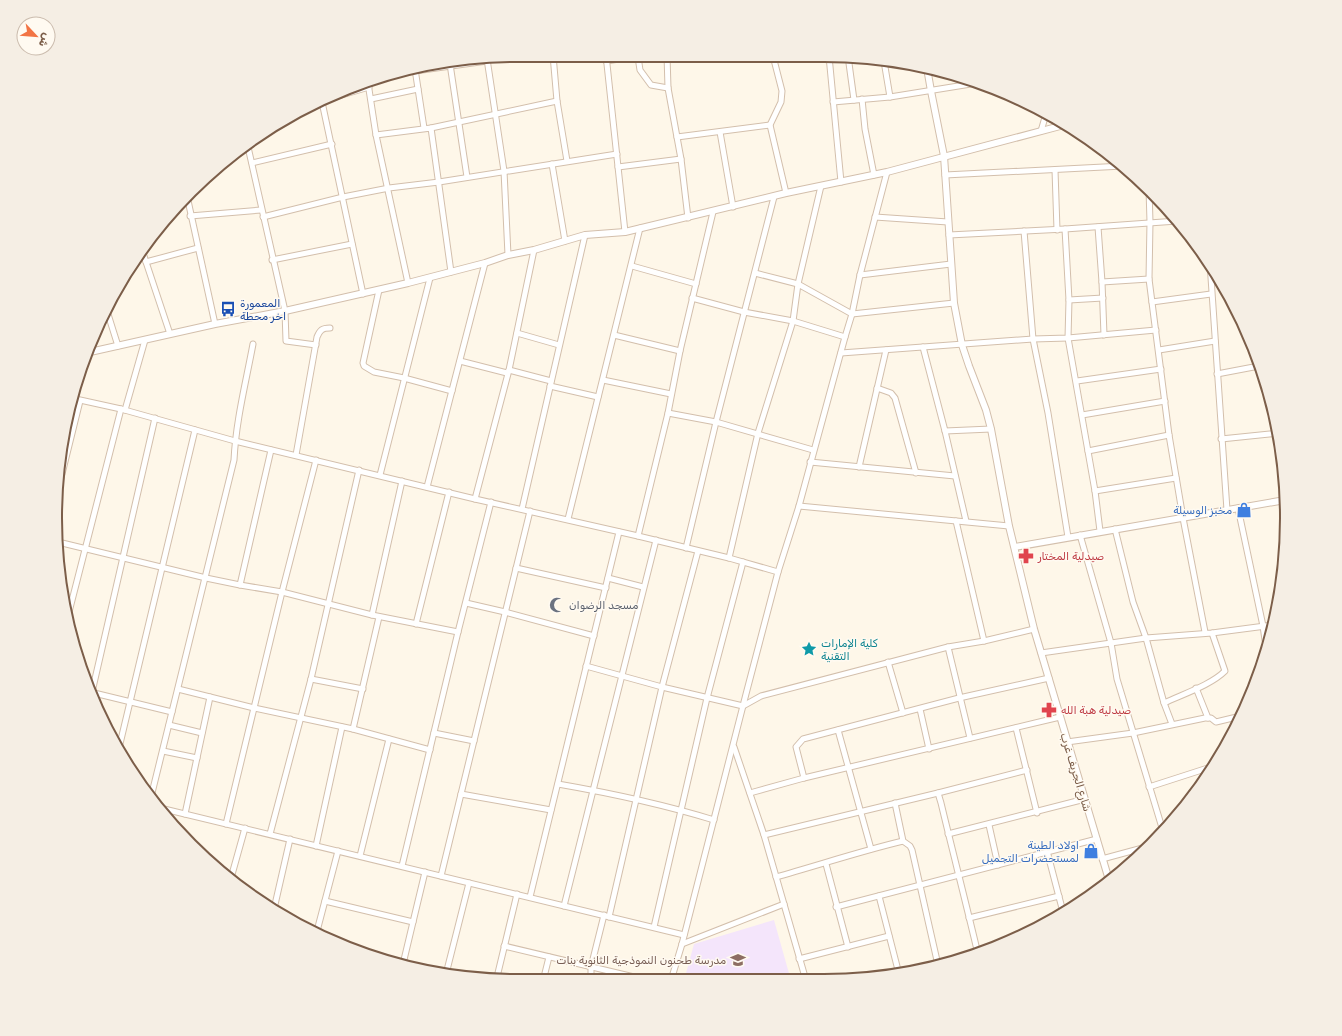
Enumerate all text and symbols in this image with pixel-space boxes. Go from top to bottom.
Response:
north arrow [16,16,56,56]
text: ش [36,31,53,49]
place label: المعمورة اخر محطة [240,297,286,323]
bus stop icon: المعمورة اخر محطة [219,300,237,318]
shop icon: مخبز الوسيلة [1235,501,1253,519]
place label: مخبز الوسيلة [1173,504,1232,518]
pharmacy icon: صيدلية المختار [1017,547,1035,565]
place label: صيدلية المختار [1037,550,1104,563]
mosque icon: مسجد الرضوان [548,596,566,614]
place label: مسجد الرضوان [569,599,638,613]
place label: كلية الإمارات التقنية [821,637,878,663]
place icon: كلية الإمارات التقنية [800,640,818,658]
pharmacy icon: صيدلية هبة الله [1040,701,1058,719]
place label: صيدلية هبة الله [1061,704,1131,717]
street label: شارع الجريف غرب [1055,731,1094,814]
place label: اولاد الطينة لمستحضرات التجميل [982,839,1079,865]
shop icon: اولاد الطينة لمستحضرات التجميل [1082,842,1100,860]
school or university icon: مدرسة طحنون النموذجية الثانوية بنات [729,951,747,969]
place label: مدرسة طحنون النموذجية الثانوية بنات [556,954,726,968]

